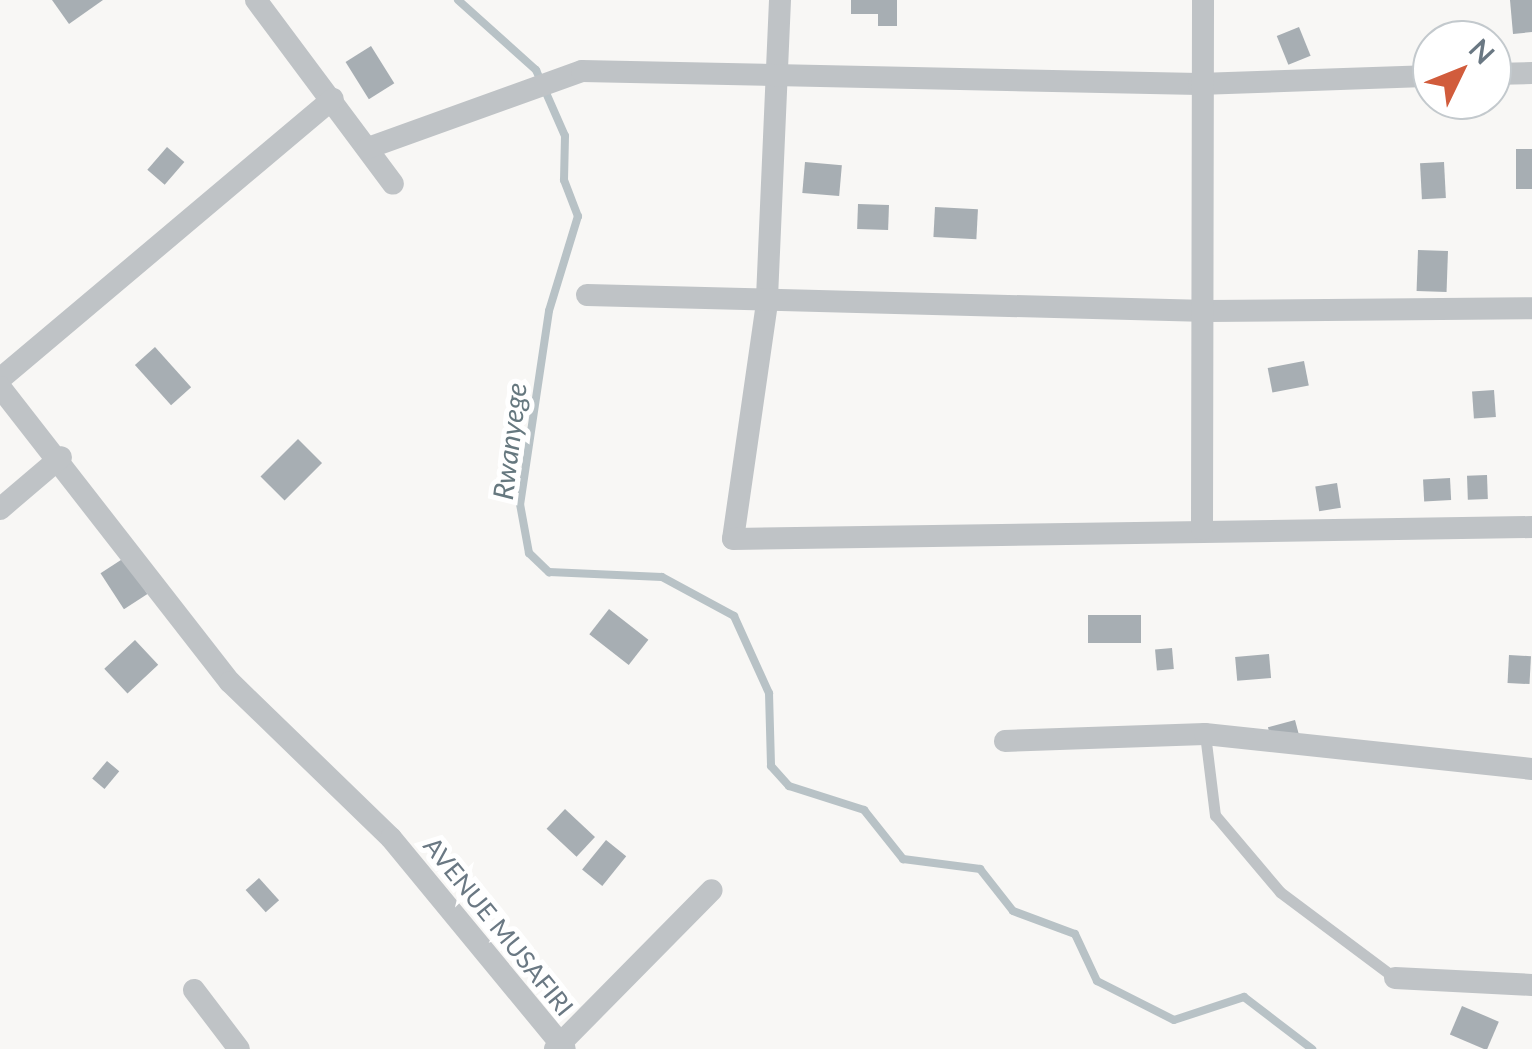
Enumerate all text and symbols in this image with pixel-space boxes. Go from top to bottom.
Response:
north arrow [1412,20,1512,120]
text: N [1463,31,1502,70]
water label: Rwanyege [485,380,533,502]
street label: AVENUE MUSAFIRI [418,831,580,1021]

